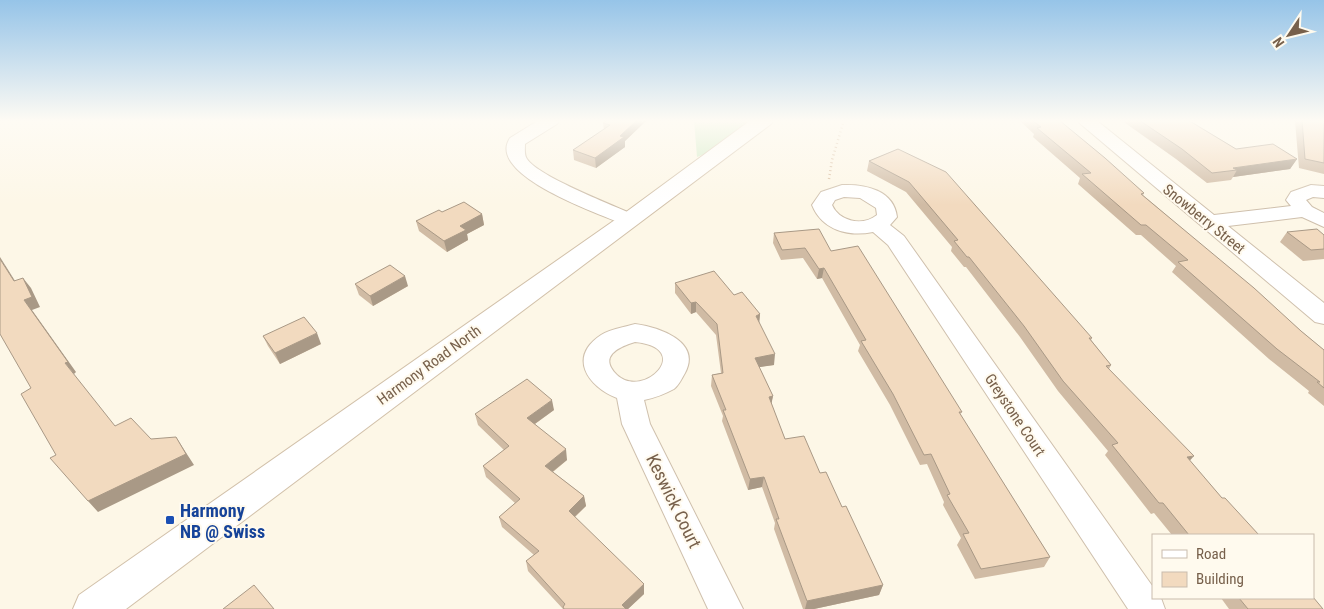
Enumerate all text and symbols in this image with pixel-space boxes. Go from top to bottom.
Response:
north arrow [1264,10,1314,60]
text: N [1269,34,1287,51]
street label: Snowberry Street [1159,180,1249,258]
street label: Harmony Road North [374,321,484,409]
street label: Greystone Court [981,370,1049,460]
street label: Keswick Court [642,451,706,551]
place label: Harmony NB @ Swiss [180,500,265,542]
marker: Harmony NB @ Swiss [164,514,176,526]
legend [1152,534,1314,599]
text: Road [1196,545,1226,563]
text: Building [1196,570,1244,588]

